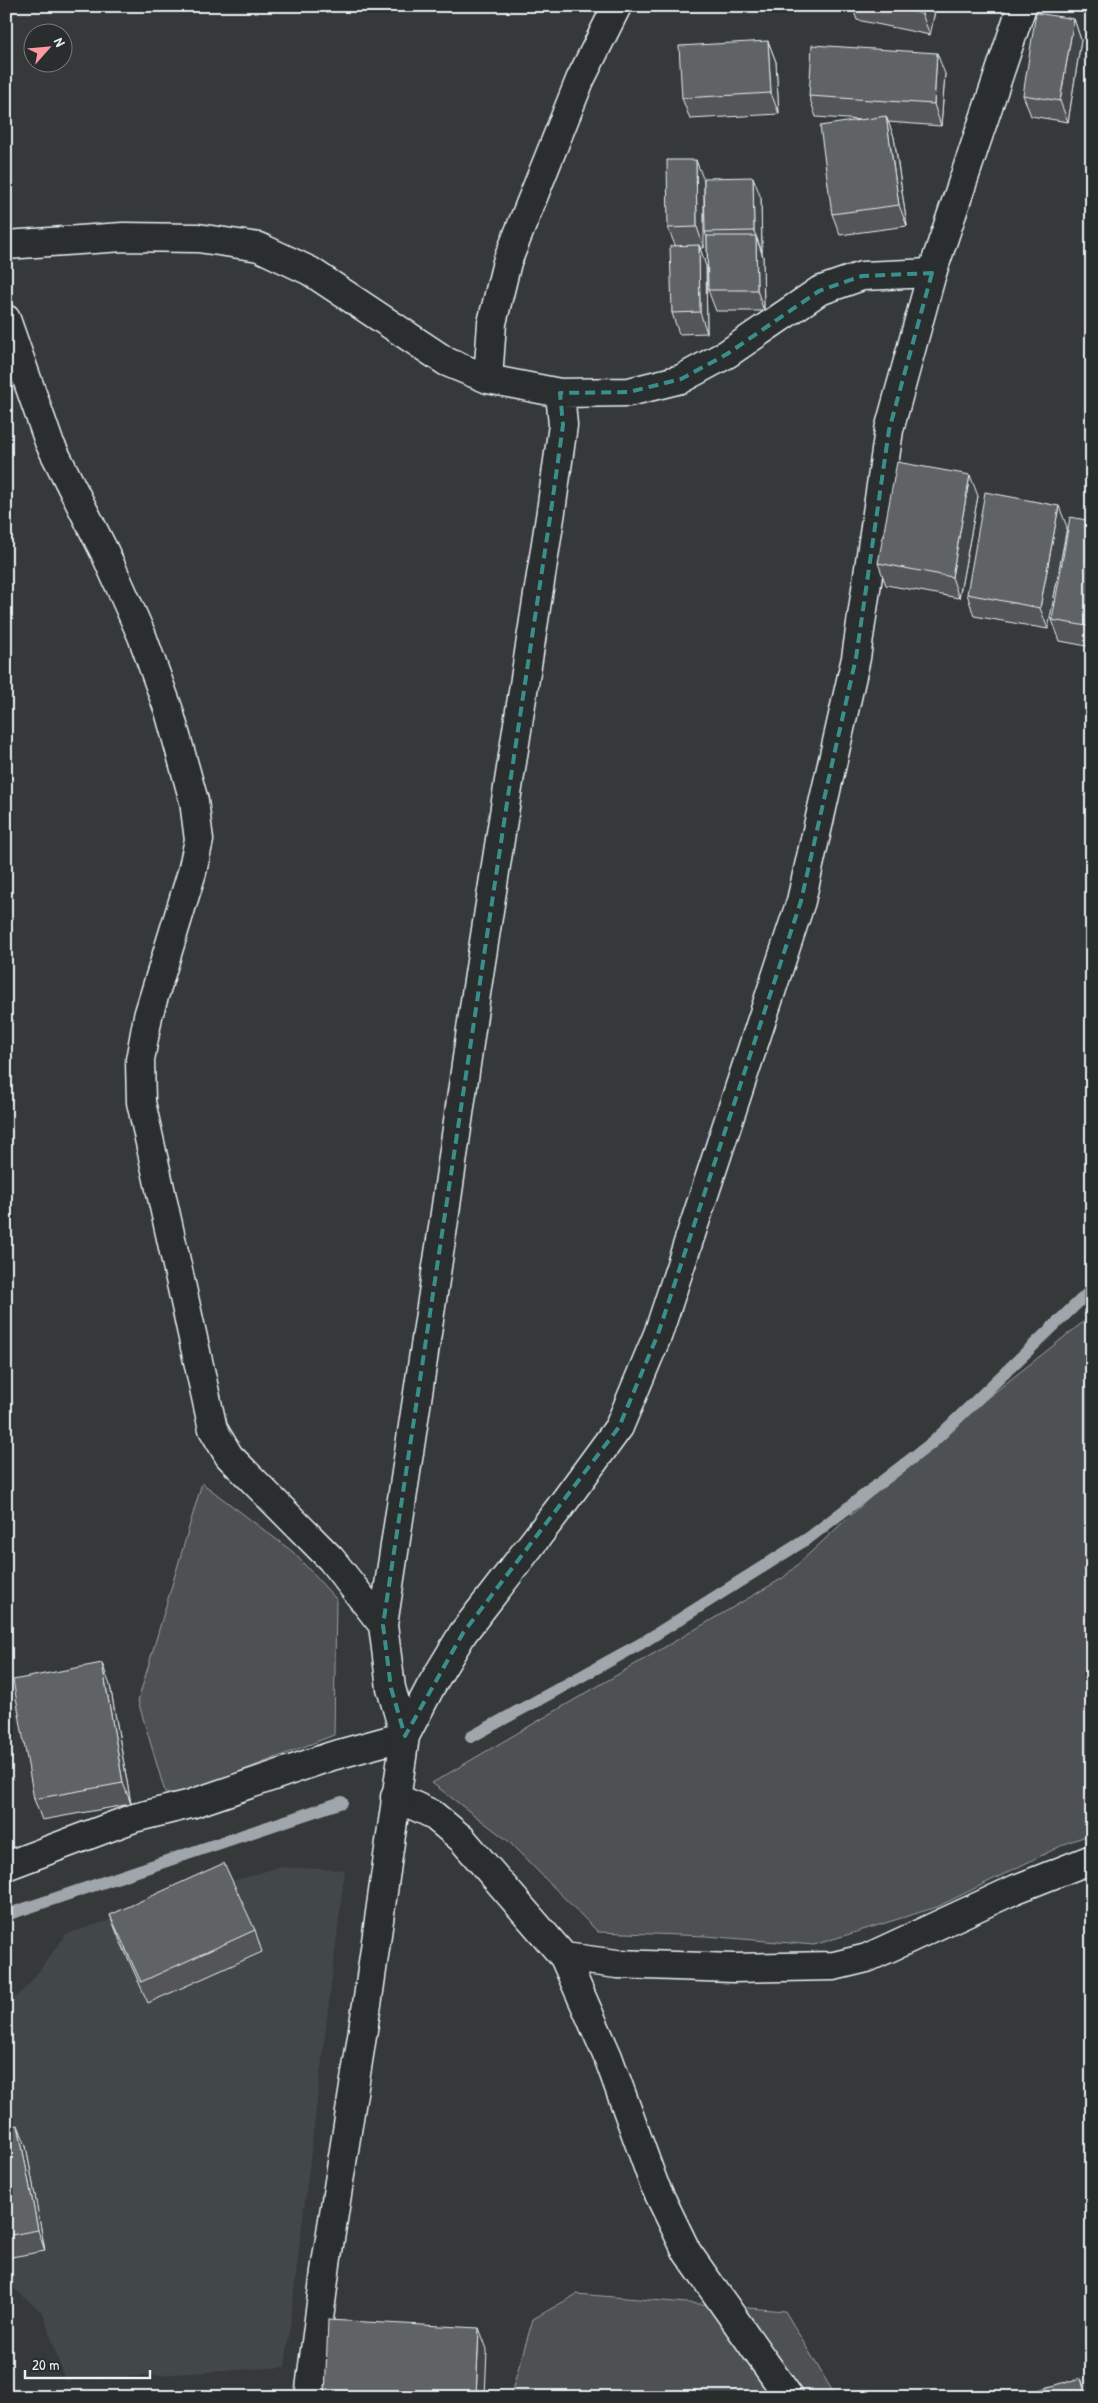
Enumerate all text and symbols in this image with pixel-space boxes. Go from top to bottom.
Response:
north arrow [22,22,72,72]
text: N [50,34,70,50]
scale bar [25,2348,150,2380]
text: 20 m [32,2354,59,2375]

